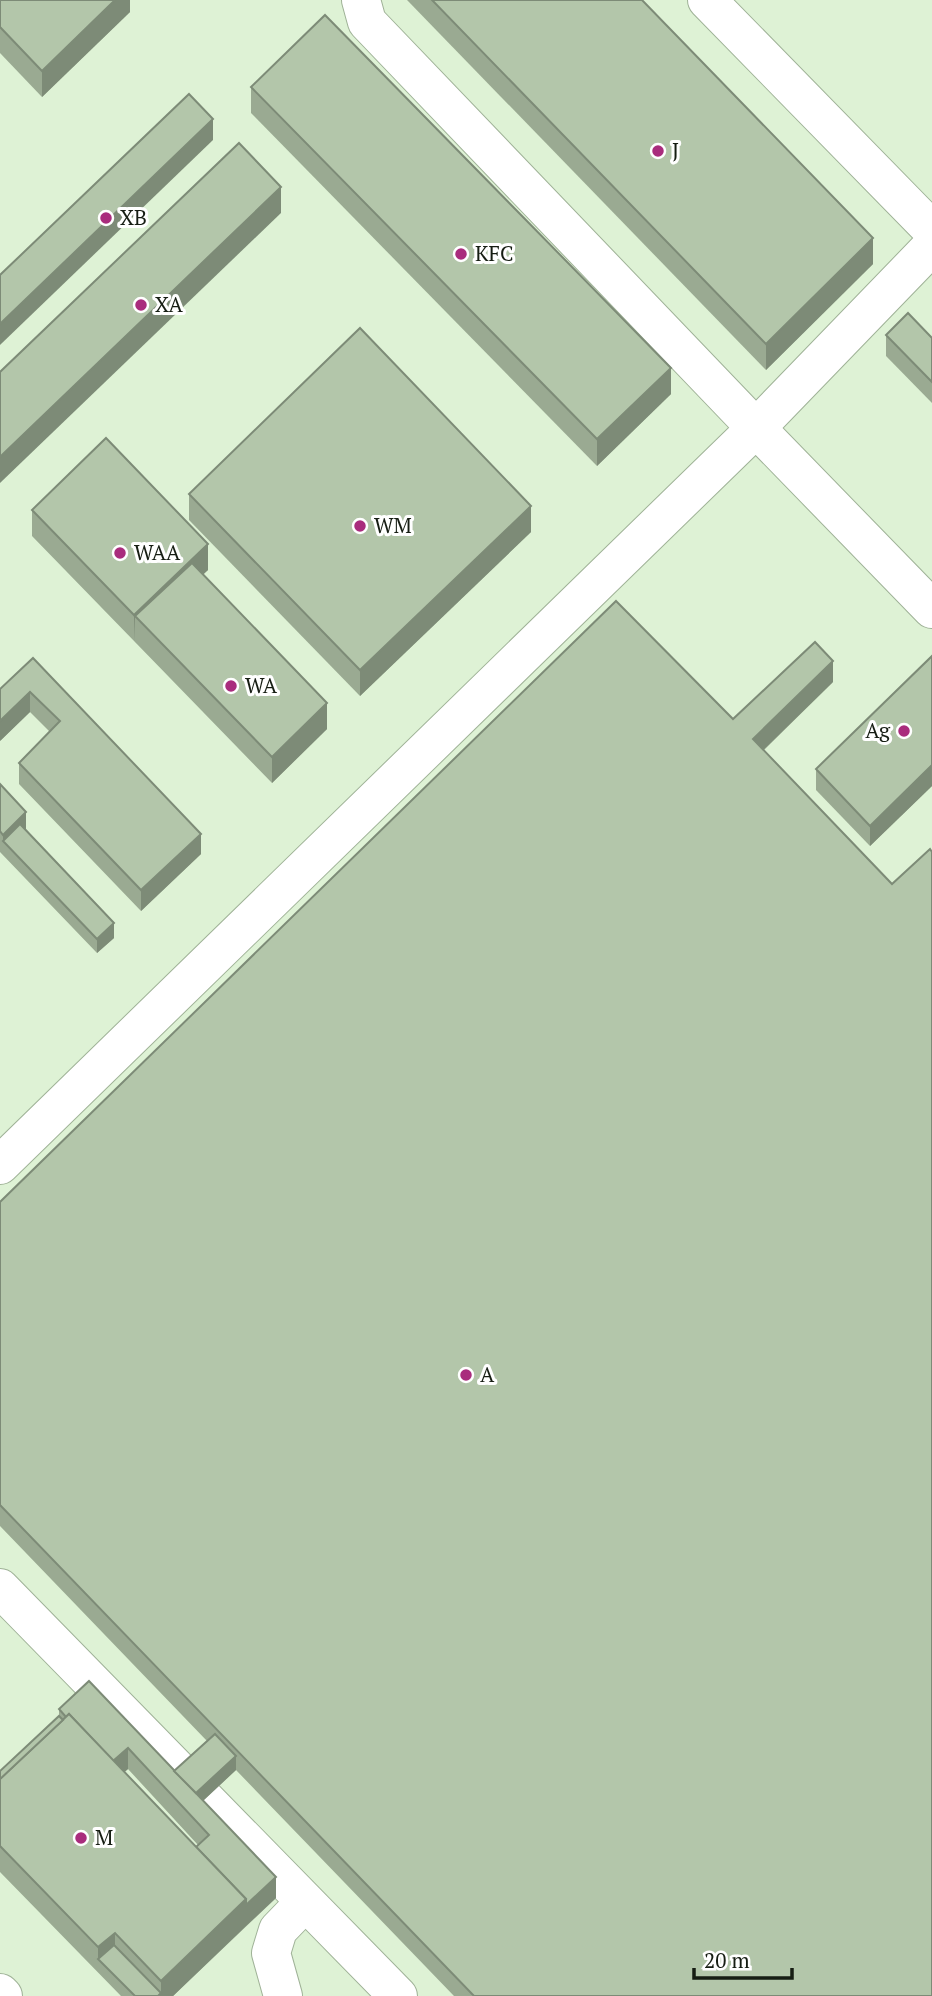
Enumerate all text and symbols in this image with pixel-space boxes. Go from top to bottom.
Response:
place label: J [672,136,679,164]
marker: J [650,143,666,159]
place label: XB [120,203,147,231]
marker: XB [98,210,114,226]
place label: KFC [475,239,514,267]
marker: KFC [453,246,469,262]
place label: XA [155,290,184,318]
marker: XA [133,297,149,313]
place label: WM [374,511,412,539]
marker: WM [352,518,368,534]
place label: WAA [134,538,181,566]
marker: WAA [112,545,128,561]
place label: WA [245,671,278,699]
marker: WA [223,678,239,694]
place label: Ag [865,716,891,744]
marker: Ag [896,723,912,739]
place label: A [480,1360,495,1388]
marker: A [458,1367,474,1383]
place label: M [95,1823,113,1851]
marker: M [73,1830,89,1846]
scale bar [694,1937,792,1981]
text: 20 m [704,1946,750,1974]

